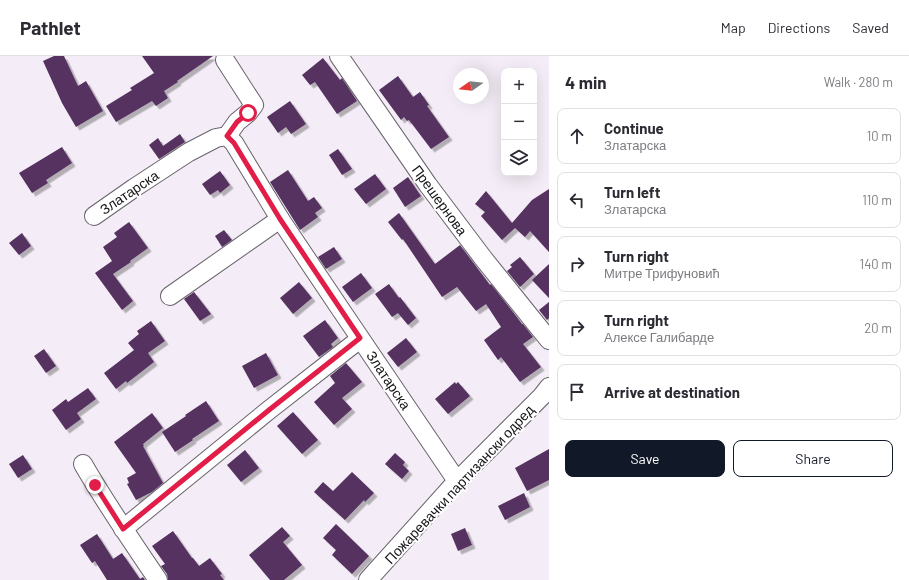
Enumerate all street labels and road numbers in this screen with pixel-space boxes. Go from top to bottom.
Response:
street label: Прешернова [409,161,471,239]
street label: Златарска [96,166,162,218]
street label: Златарска [363,347,415,413]
street label: Пожаревачки партизански одред [381,401,537,567]

